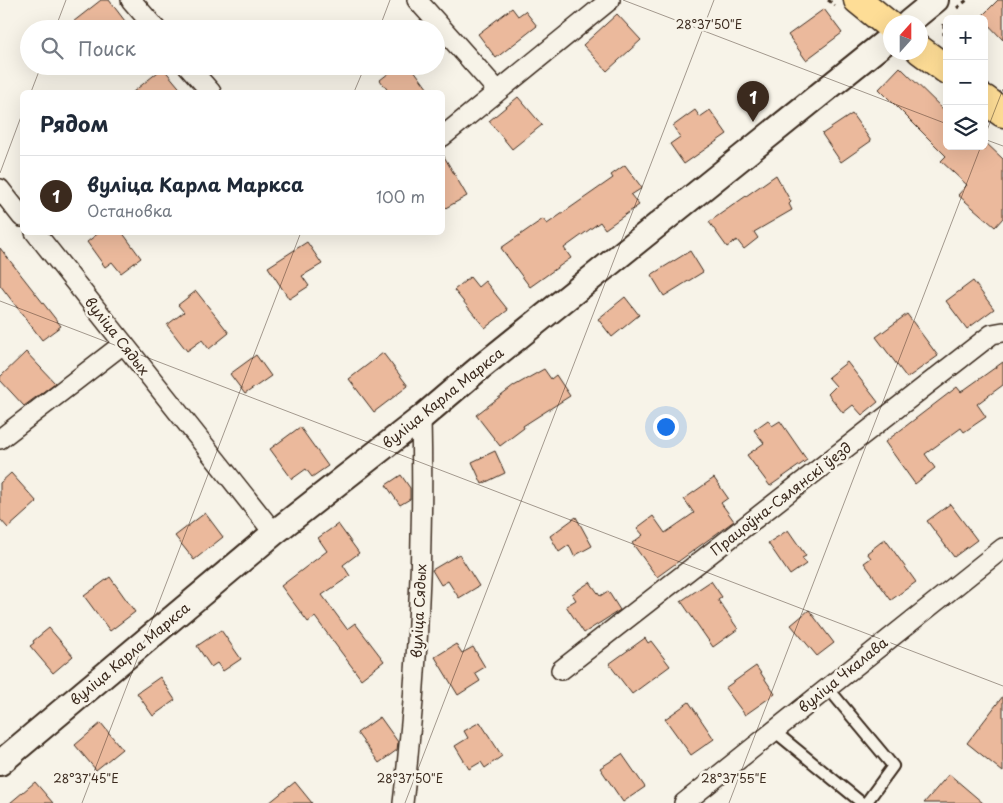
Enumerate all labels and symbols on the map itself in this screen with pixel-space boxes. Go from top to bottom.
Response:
text: 28°37'50"E [676,15,742,33]
north arrow [883,15,928,60]
pin: 1 [737,81,769,122]
street label: вуліца Сядых [80,292,155,379]
street label: вуліца Карла Маркса [378,342,508,453]
your location [653,414,679,440]
street label: Працоўна-Сялянскі ўезд [706,437,856,560]
street label: вуліца Сядых [406,563,431,659]
street label: вуліца Карла Маркса [65,597,194,710]
street label: вуліца Чкалава [793,632,892,717]
text: 28°37'45"E [53,769,119,787]
text: 28°37'50"E [377,769,443,787]
text: 28°37'55"E [701,769,767,787]

